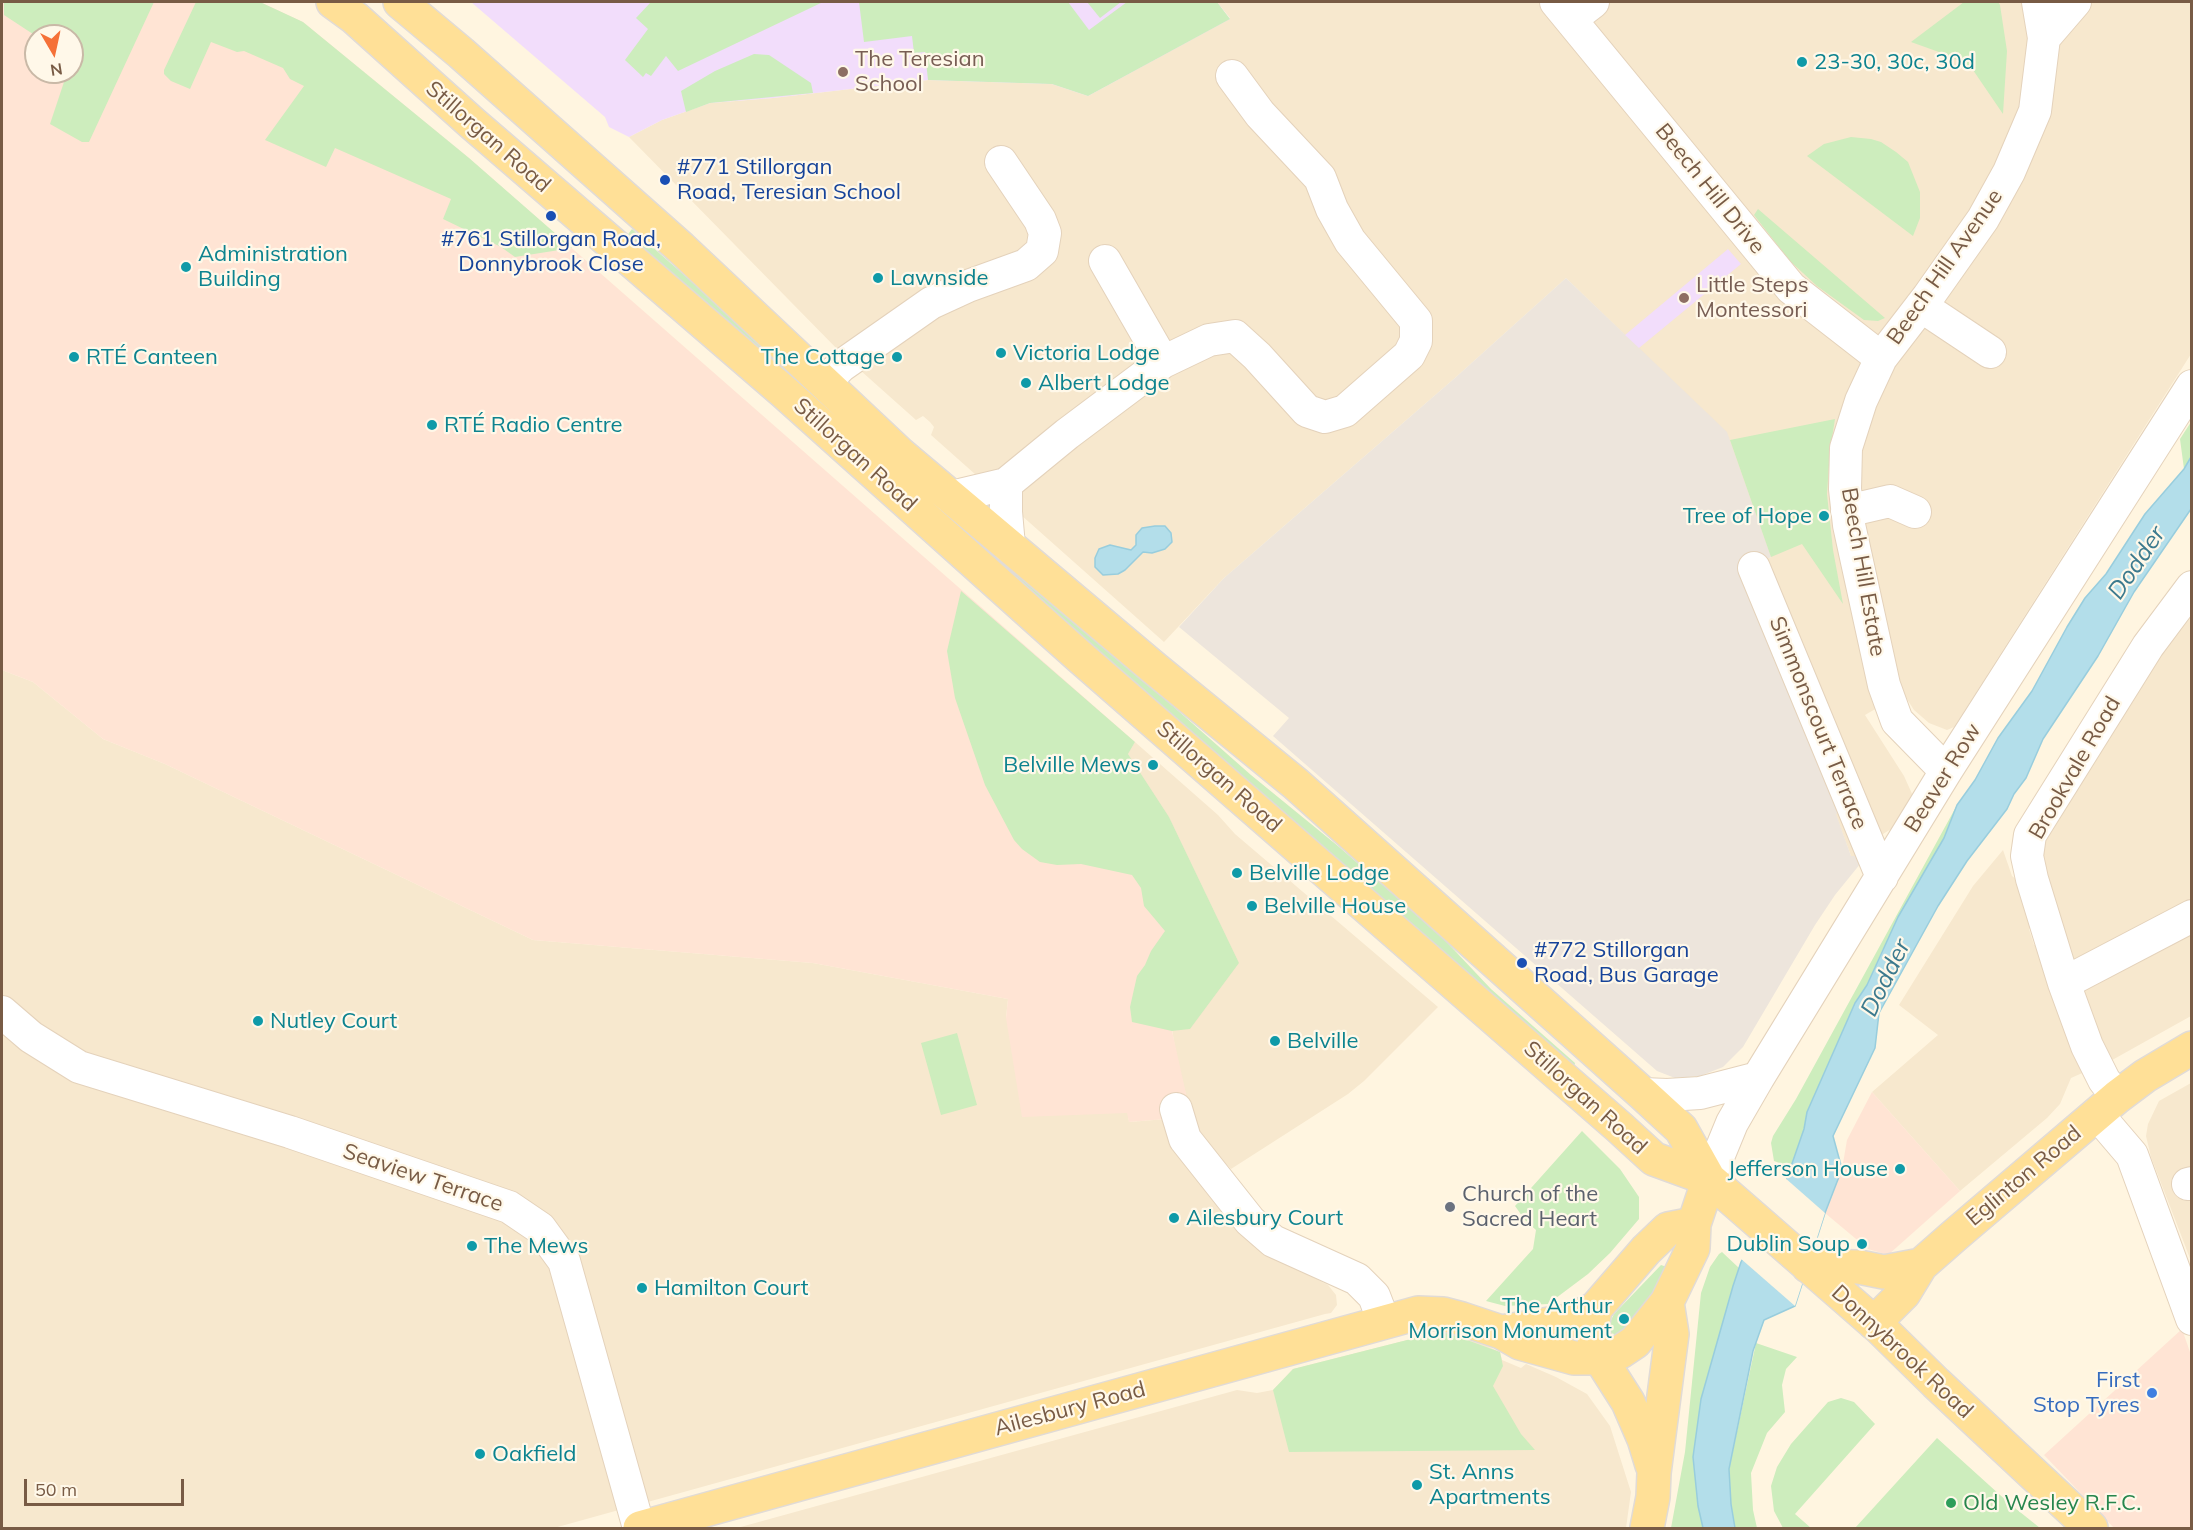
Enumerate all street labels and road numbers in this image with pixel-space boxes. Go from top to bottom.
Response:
street label: Stillorgan Road [420,76,556,198]
street label: Beech Hill Drive [1649,119,1771,259]
street label: Beech Hill Avenue [1882,184,2008,350]
street label: Stillorgan Road [788,393,922,517]
street label: Beech Hill Estate [1835,486,1891,658]
street label: Simmonscourt Terrace [1763,613,1873,833]
street label: Brookvale Road [2023,692,2127,844]
street label: Stillorgan Road [1151,716,1287,838]
street label: Beaver Row [1899,719,1987,837]
street label: Stillorgan Road [1518,1036,1652,1160]
street label: Eglinton Road [1961,1120,2087,1232]
street label: Seaview Terrace [339,1138,507,1218]
street label: Donnybrook Road [1826,1280,1978,1424]
street label: Ailesbury Road [992,1376,1148,1442]

